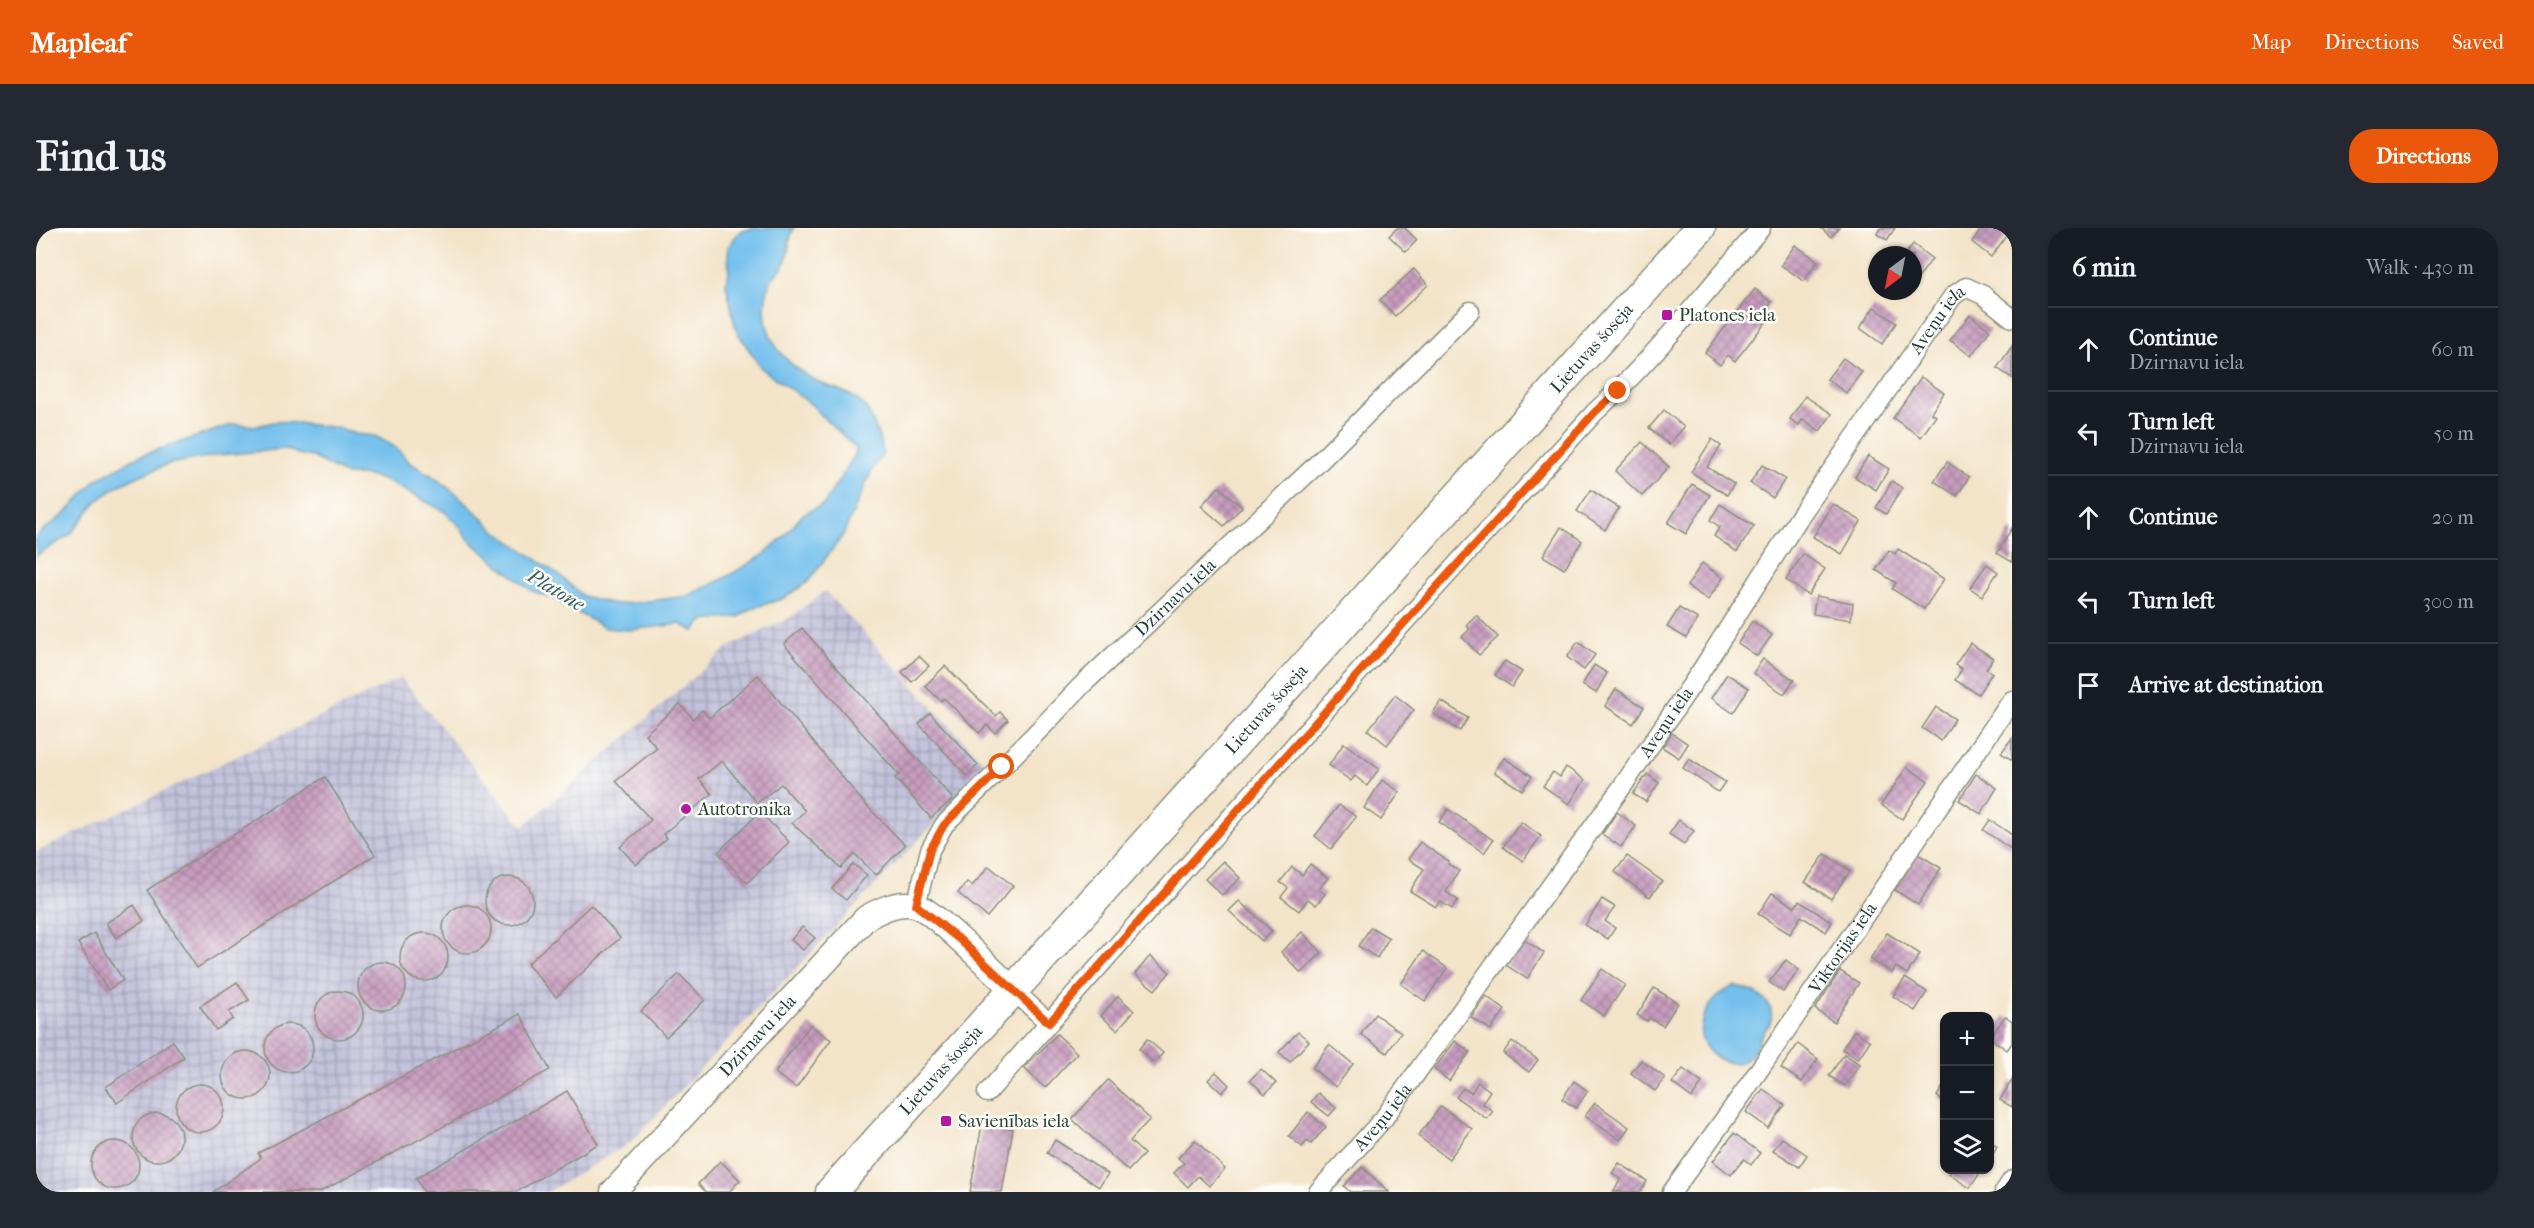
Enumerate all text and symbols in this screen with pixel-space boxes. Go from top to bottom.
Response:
text: Mapleaf [30,26,127,59]
text: Map [2251,30,2291,54]
text: Directions [2324,30,2419,54]
text: Saved [2452,30,2504,54]
button: Directions [2349,129,2498,183]
text: Find us [36,132,166,181]
north arrow [1868,246,1922,300]
text: 6 min [2072,252,2136,283]
text: Walk · 430 m [2366,256,2474,279]
street label: Aveņu iela [1905,280,1970,359]
street label: Lietuvas šoseja [1546,299,1638,397]
place label: Platones iela [1679,305,1776,326]
marker: Platones iela [1660,308,1674,322]
text: Continue [2129,325,2218,351]
icon: ahead [2072,333,2105,366]
text: 60 m [2431,338,2474,361]
text: Dzirnavu iela [2129,351,2244,374]
route end [1604,377,1630,403]
text: Turn left [2129,409,2215,435]
icon: left [2072,417,2105,450]
text: 50 m [2433,422,2474,445]
text: Dzirnavu iela [2129,435,2244,458]
icon: ahead [2072,501,2105,534]
text: Continue [2129,504,2218,530]
text: 20 m [2432,506,2474,529]
street label: Dzirnavu iela [1130,554,1221,641]
water label: Platone [523,564,589,616]
icon: left [2072,585,2105,618]
text: Turn left [2129,588,2215,614]
text: 300 m [2423,590,2474,613]
street label: Lietuvas šoseja [1220,660,1312,758]
icon: arrive [2072,669,2105,702]
text: Arrive at destination [2129,672,2323,698]
street label: Aveņu iela [1634,683,1698,762]
route start [988,753,1014,779]
place label: Autotronika [697,799,792,820]
marker: Autotronika [679,802,693,816]
street label: Viktorijas iela [1804,898,1881,998]
street label: Dzirnavu iela [715,990,801,1081]
map controls [1940,1012,1994,1174]
button: + [1940,1012,1994,1066]
street label: Lietuvas šoseja [895,1021,987,1119]
button: − [1940,1066,1994,1120]
street label: Aveņu iela [1349,1079,1416,1156]
place label: Savienības iela [958,1111,1070,1132]
marker: Savienības iela [939,1114,953,1128]
button: layers [1940,1120,1994,1174]

